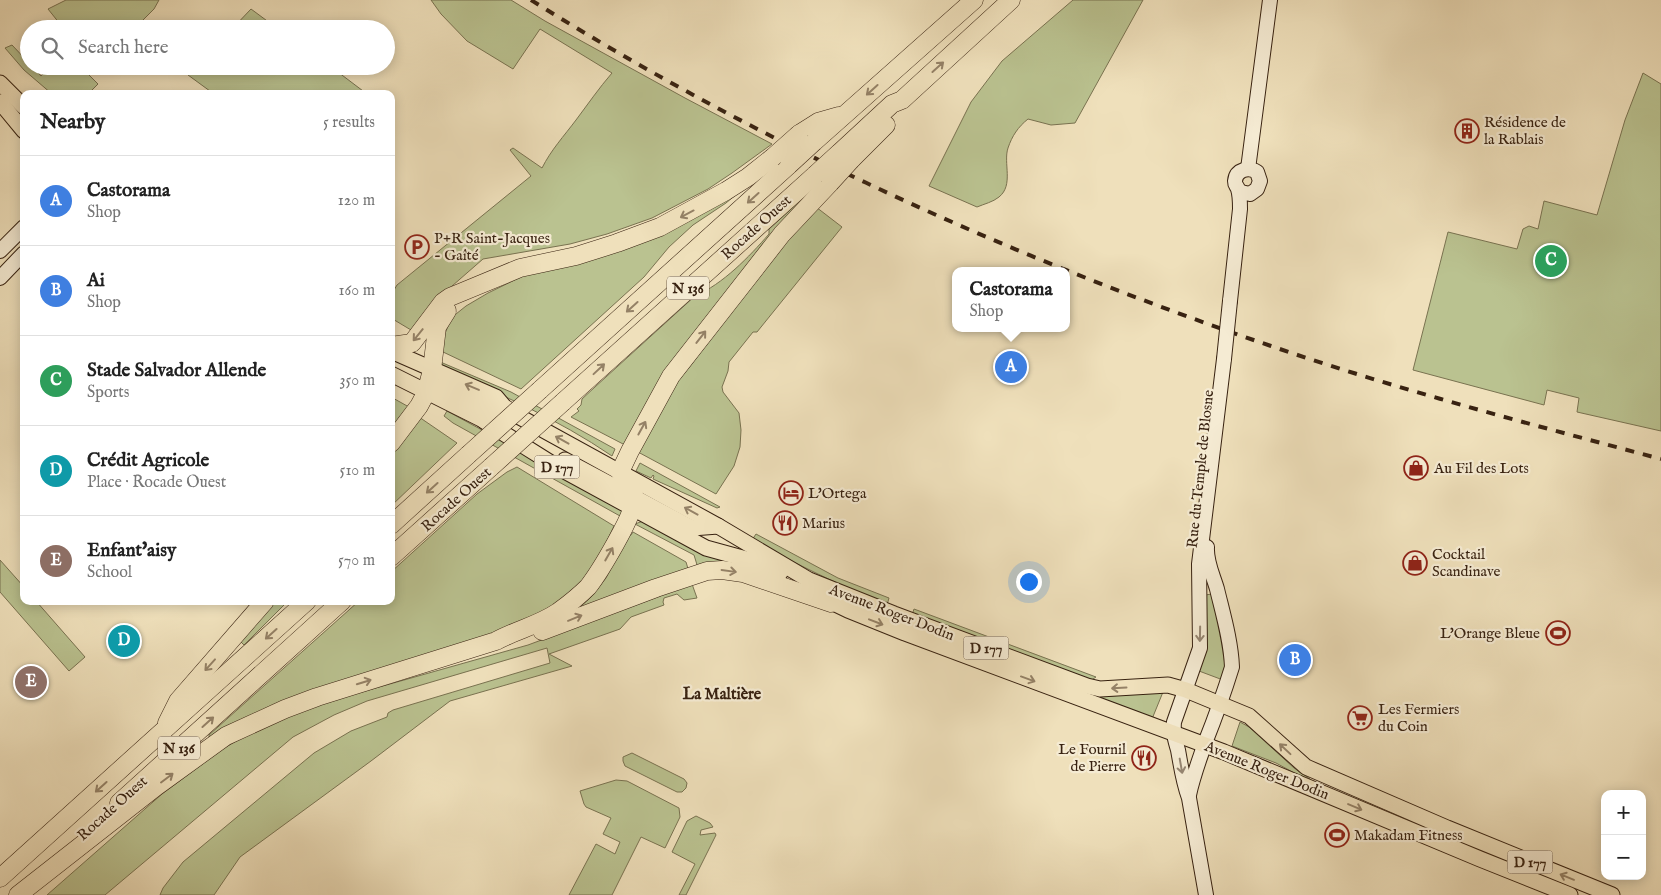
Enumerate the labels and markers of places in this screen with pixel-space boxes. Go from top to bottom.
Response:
place label: Résidence de la Rablais [1484,113,1566,149]
building icon: Résidence de la Rablais [1454,118,1480,144]
place label: P+R Saint-Jacques - Gaîté [434,229,550,265]
parking icon: P+R Saint-Jacques - Gaîté [404,234,430,260]
pin: C [1535,242,1567,280]
pin: A [995,348,1027,386]
shop icon: Au Fil des Lots [1403,455,1429,481]
place label: Au Fil des Lots [1433,459,1529,478]
hotel icon: L'Ortega [778,480,804,506]
place label: L'Ortega [808,484,867,503]
restaurant icon: Marius [772,510,798,536]
place label: Marius [802,514,845,533]
place label: Cocktail Scandinave [1432,545,1500,581]
shop icon: Cocktail Scandinave [1402,550,1428,576]
sports icon: L'Orange Bleue [1545,620,1571,646]
pin: D [108,622,140,660]
place label: L'Orange Bleue [1440,624,1540,643]
pin: B [1279,641,1311,679]
pin: E [15,663,47,701]
place label: Les Fermiers du Coin [1378,700,1459,736]
supermarket icon: Les Fermiers du Coin [1347,705,1373,731]
place label: Le Fournil de Pierre [1058,740,1127,776]
restaurant icon: Le Fournil de Pierre [1131,745,1157,771]
sports icon: Makadam Fitness [1324,822,1350,848]
place label: Makadam Fitness [1354,826,1463,845]

